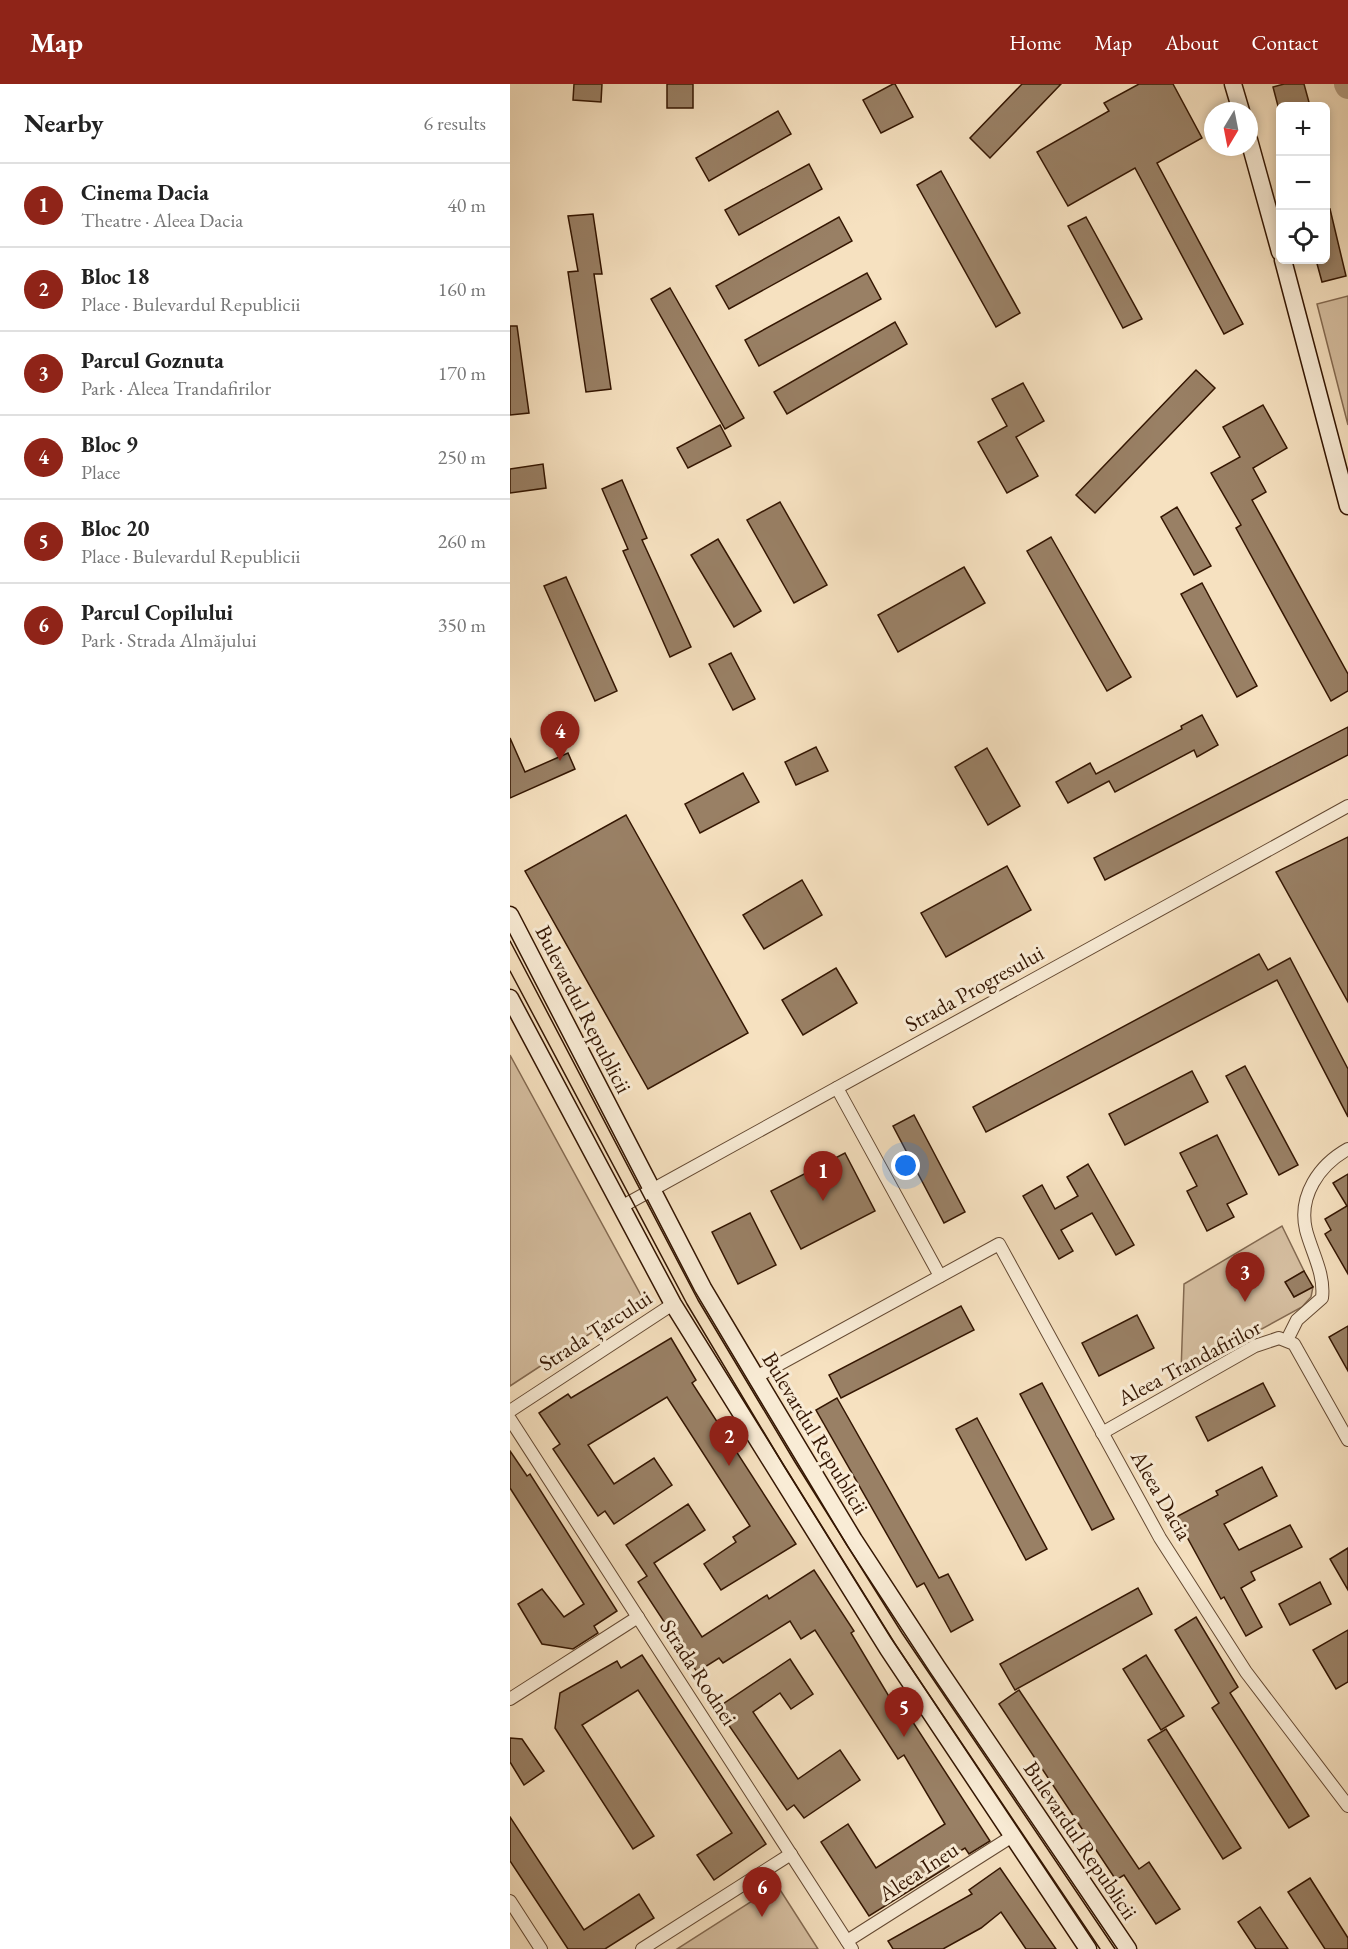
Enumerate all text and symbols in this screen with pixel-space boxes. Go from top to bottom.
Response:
text: Map [30,24,83,60]
text: Home [1009,29,1061,56]
text: Map [1094,29,1132,56]
text: About [1165,29,1218,56]
text: Contact [1251,29,1318,56]
north arrow [1204,102,1258,156]
map controls [1276,102,1330,264]
button: + [1276,102,1330,156]
text: Nearby [24,106,104,140]
text: 6 results [423,110,486,136]
button: − [1276,156,1330,210]
text: Cinema Dacia [81,178,209,207]
text: 1 [38,192,49,218]
text: 40 m [447,192,486,218]
text: Theatre · Aleea Dacia [81,207,243,233]
button: locate [1276,210,1330,264]
text: Bloc 18 [81,262,149,291]
text: 2 [38,276,49,302]
text: 160 m [438,276,486,302]
text: Place · Bulevardul Republicii [81,291,300,317]
text: Parcul Goznuta [81,346,224,375]
text: 3 [38,360,49,386]
text: 170 m [438,360,486,386]
text: Park · Aleea Trandafirilor [81,375,271,401]
text: Bloc 9 [81,430,138,459]
text: 4 [38,444,49,470]
text: 250 m [438,444,486,470]
text: Place [81,459,120,485]
text: Bloc 20 [81,514,149,543]
text: 5 [38,528,49,554]
text: 260 m [438,528,486,554]
text: Place · Bulevardul Republicii [81,543,300,569]
text: Parcul Copilului [81,598,233,627]
text: 6 [38,612,49,638]
text: 350 m [438,612,486,638]
text: Park · Strada Almăjului [81,627,257,653]
pin: 4 [541,712,580,761]
street label: Bulevardul Republicii [529,920,638,1098]
street label: Strada Progresului [900,938,1049,1039]
your location [891,1151,920,1180]
pin: 1 [804,1152,842,1201]
pin: 3 [1226,1252,1264,1302]
street label: Strada Țarcului [533,1283,657,1378]
street label: Aleea Trandafirilor [1112,1312,1267,1413]
street label: Bulevardul Republicii [756,1347,876,1520]
pin: 2 [710,1416,748,1466]
street label: Aleea Dacia [1124,1444,1199,1546]
street label: Strada Rodnei [654,1614,744,1731]
pin: 5 [884,1688,924,1737]
street label: Bulevardul Republicii [1017,1756,1144,1925]
street label: Aleea Ineu [872,1835,964,1909]
pin: 6 [742,1868,782,1917]

